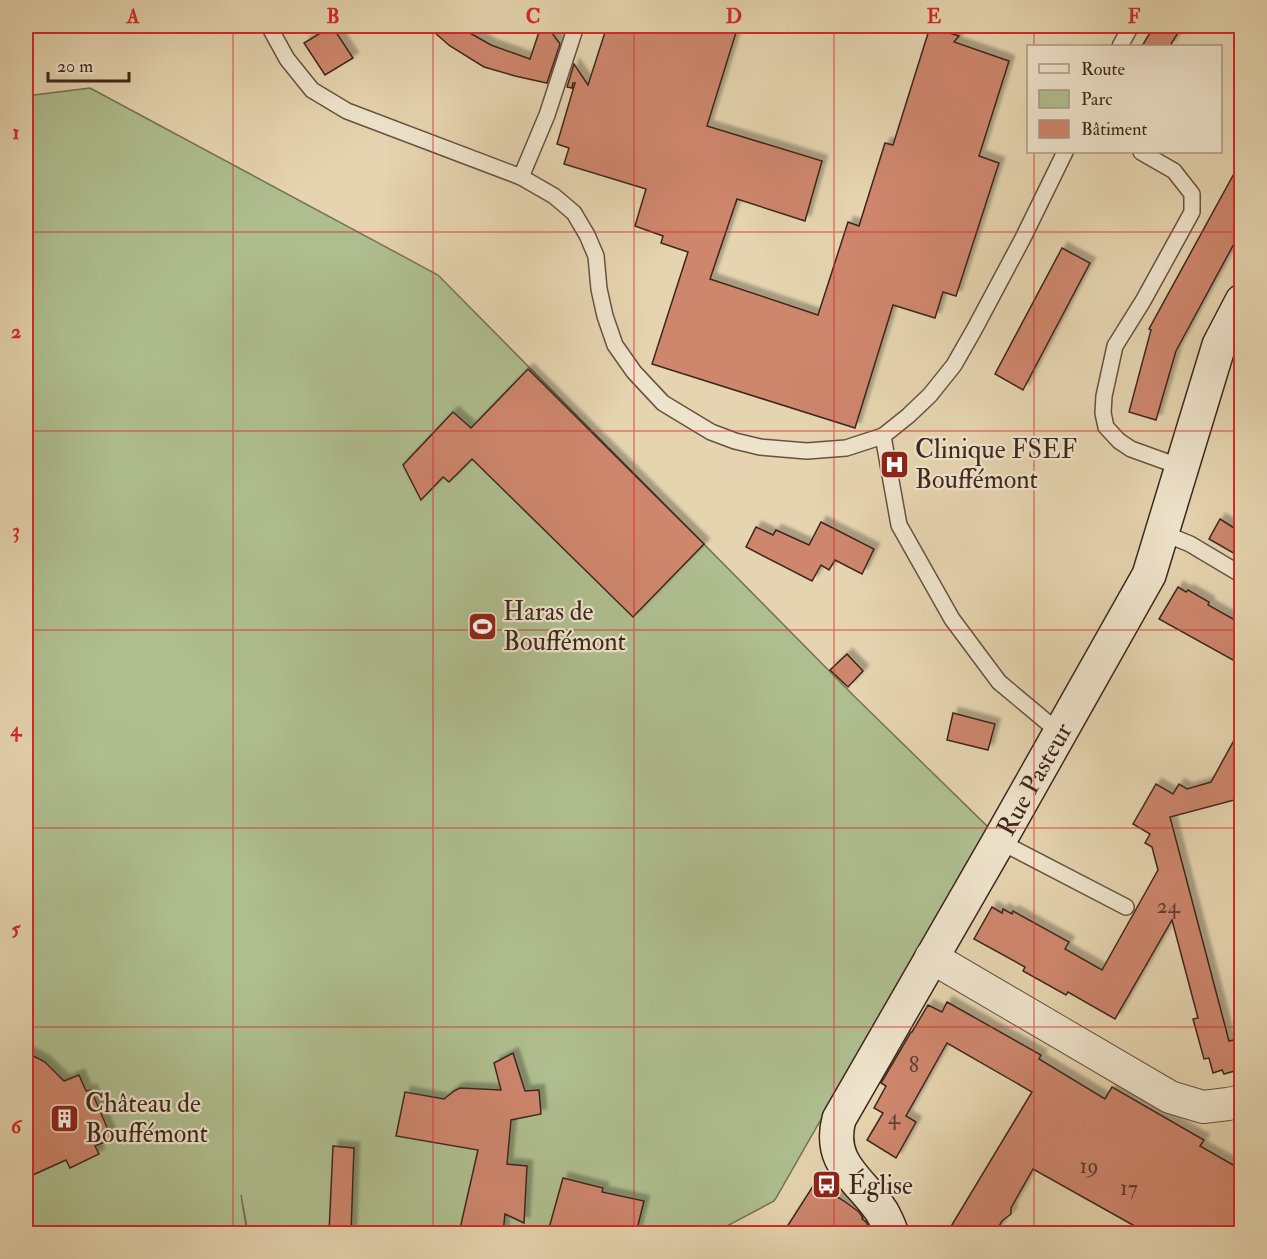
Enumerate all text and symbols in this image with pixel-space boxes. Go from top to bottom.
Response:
text: A [126,4,140,29]
text: B [326,4,340,29]
text: C [526,4,540,29]
text: D [726,4,742,29]
text: E [927,4,942,29]
text: F [1128,4,1141,29]
scale bar [48,45,129,83]
legend [1027,45,1222,153]
text: 20 m [57,55,93,78]
text: Route [1081,58,1125,81]
text: Parc [1081,88,1112,111]
text: Bâtiment [1081,118,1147,141]
text: 1 [12,120,20,145]
text: 2 [11,319,21,344]
place label: Clinique FSEF Bouffémont [915,434,1077,496]
hospital icon: Clinique FSEF Bouffémont [878,448,910,480]
text: 3 [12,518,20,543]
place label: Haras de Bouffémont [503,596,626,658]
sports icon: Haras de Bouffémont [466,610,498,642]
text: 4 [10,717,23,742]
street label: Rue Pasteur [990,717,1080,842]
house number: 24 [1156,892,1181,920]
text: 5 [12,916,22,941]
house number: 8 [909,1051,919,1079]
place label: Château de Bouffémont [85,1088,208,1150]
building icon: Château de Bouffémont [48,1102,80,1134]
house number: 4 [888,1103,901,1131]
text: 6 [11,1114,23,1139]
house number: 19 [1079,1152,1099,1180]
place label: Église [848,1168,913,1202]
bus stop icon: Église [811,1169,843,1201]
house number: 17 [1120,1174,1138,1202]

